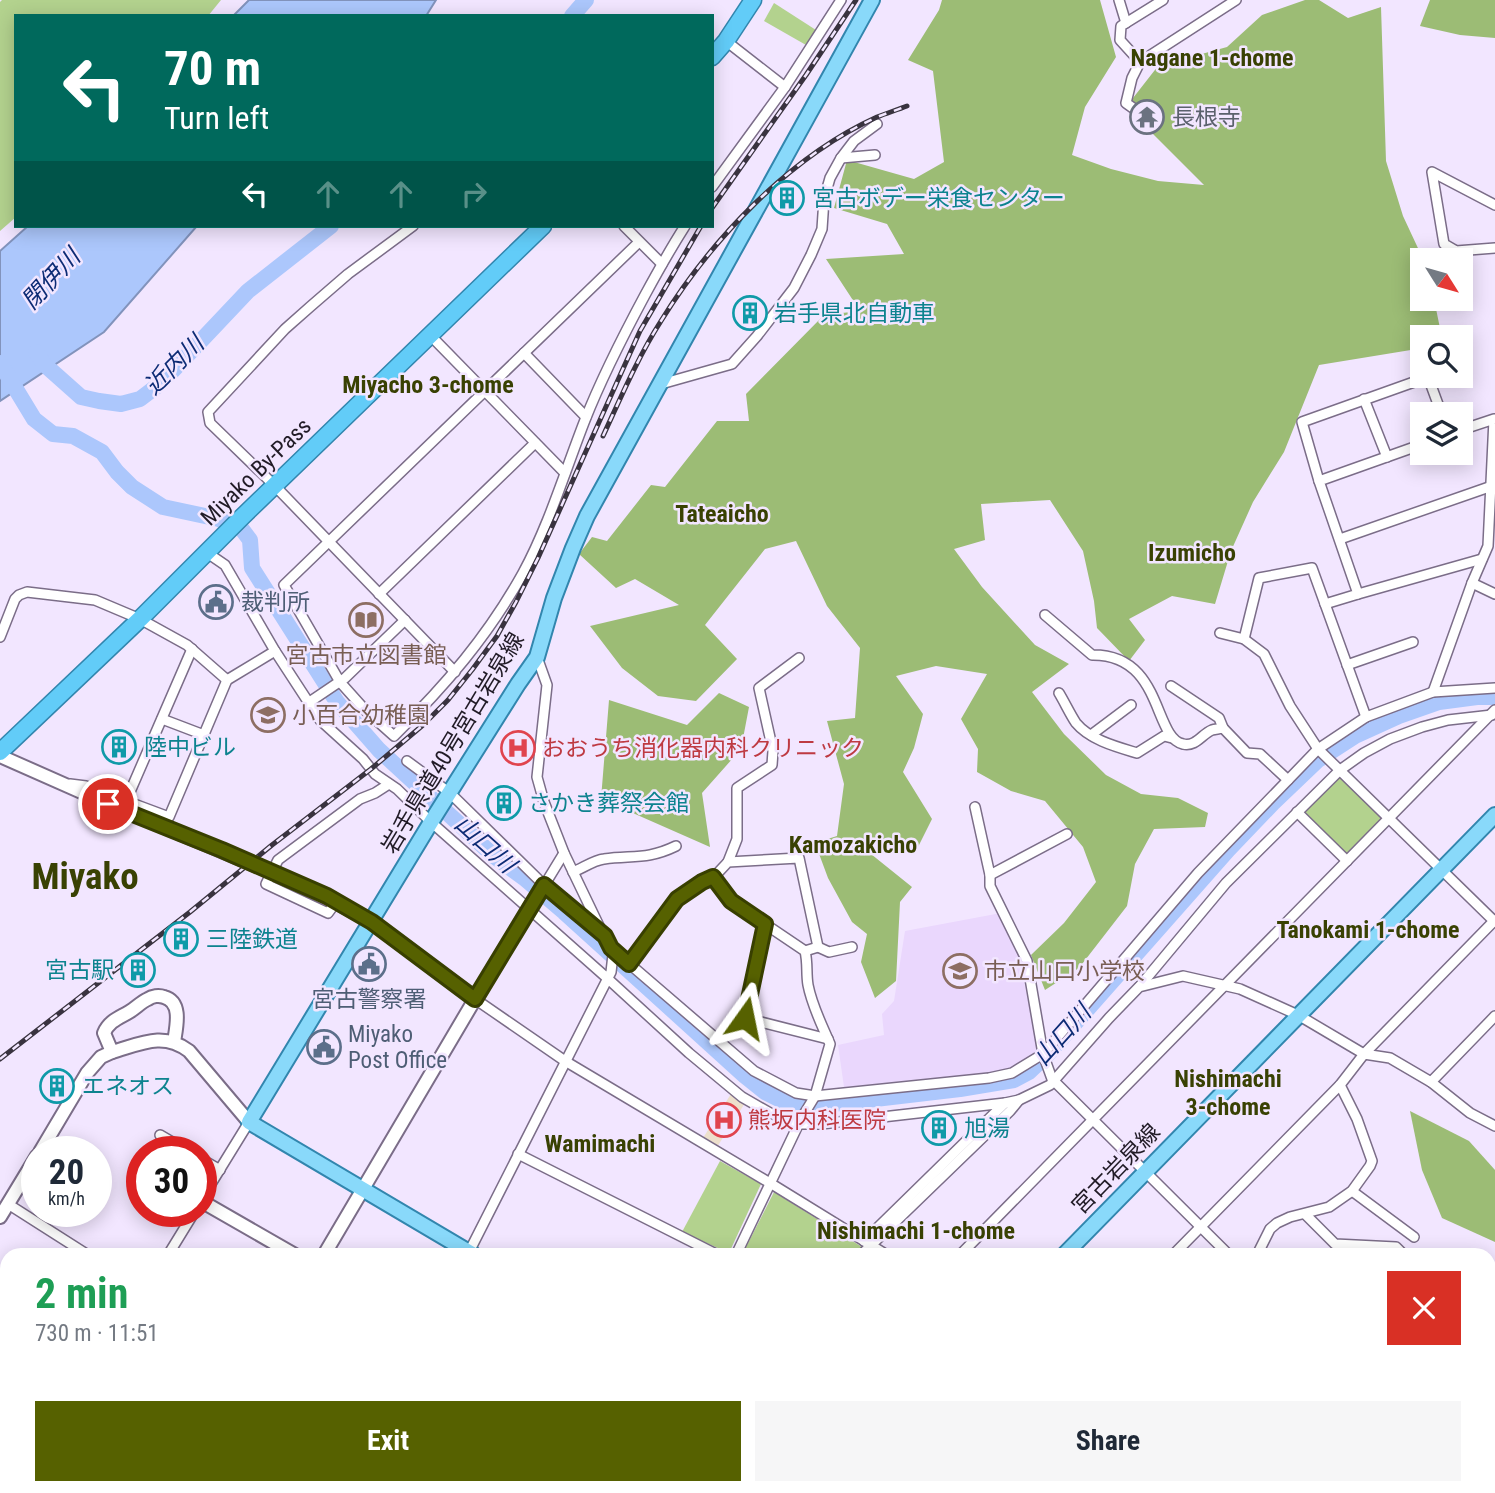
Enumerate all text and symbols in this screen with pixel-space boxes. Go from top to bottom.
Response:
text: 70 m [164,40,261,97]
icon: left [49,42,140,133]
district label: Nagane 1-chome [1130,44,1294,72]
temple icon: 長根寺 [1128,98,1166,136]
text: Turn left [164,99,269,137]
place label: 長根寺 [1172,104,1241,131]
icon: left [236,175,274,213]
icon: ahead [309,175,347,213]
icon: ahead [382,175,420,213]
icon: right [455,175,493,213]
building icon: 宮古ボデー栄食センター [768,179,806,217]
place label: 宮古ボデー栄食センター [812,185,1065,212]
water label: 閉伊川 [16,241,88,315]
north arrow [1410,248,1474,312]
map controls [1410,248,1473,465]
building icon: 岩手県北自動車 [731,294,769,332]
place label: 岩手県北自動車 [774,300,935,327]
button: search [1410,325,1473,388]
water label: 近内川 [139,328,211,400]
district label: Miyacho 3-chome [342,371,514,399]
button: layers [1410,402,1473,465]
street label: Miyako By-Pass [195,413,317,531]
district label: Tateaicho [675,500,769,528]
district label: Izumicho [1148,539,1236,567]
public building icon: 裁判所 [197,583,235,621]
place label: 裁判所 [241,589,310,616]
library icon: 宮古市立図書館 [347,601,385,639]
street label: 岩手県道40号宮古岩泉線 [376,628,530,858]
place label: 宮古市立図書館 [286,642,447,669]
school or university icon: 小百合幼稚園 [249,696,287,734]
place label: 小百合幼稚園 [292,702,430,729]
building icon: 陸中ビル [100,728,138,766]
hospital icon: おおうち消化器内科クリニック [499,729,537,767]
place label: 陸中ビル [144,734,236,761]
place label: おおうち消化器内科クリニック [542,735,864,762]
pin [78,774,138,834]
building icon: さかき葬祭会館 [485,784,523,822]
icon: arrive [89,785,127,823]
place label: さかき葬祭会館 [528,790,689,817]
water label: 山口川 [449,810,523,881]
district label: Kamozakicho [789,831,917,859]
district label: Miyako [31,855,139,898]
district label: Tanokami 1-chome [1276,916,1460,944]
building icon: 三陸鉄道 [162,920,200,958]
place label: 三陸鉄道 [206,926,298,953]
public building icon: 宮古警察署 [350,945,388,983]
building icon: 宮古駅 [119,951,157,989]
school or university icon: 市立山口小学校 [941,952,979,990]
place label: 宮古駅 [45,957,114,984]
place label: 市立山口小学校 [984,958,1145,985]
position arrow [708,981,782,1055]
place label: 宮古警察署 [312,986,427,1013]
water label: 山口川 [1028,997,1099,1071]
place label: Miyako Post Office [348,1021,447,1074]
public building icon: Miyako Post Office [305,1028,343,1066]
district label: Nishimachi 3-chome [1174,1065,1282,1121]
building icon: エネオス [38,1067,76,1105]
place label: エネオス [82,1073,174,1100]
hospital icon: 熊坂内科医院 [705,1101,743,1139]
place label: 熊坂内科医院 [748,1107,886,1134]
building icon: 旭湯 [920,1109,958,1147]
place label: 旭湯 [964,1115,1010,1142]
street label: 宮古岩泉線 [1066,1118,1166,1220]
district label: Wamimachi [545,1130,655,1158]
speed limit sign: 30 [126,1136,217,1227]
text: 20 [49,1152,84,1193]
text: km/h [48,1188,85,1209]
district label: Nishimachi 1-chome [817,1217,1015,1245]
text: 2 min [35,1269,128,1318]
button: close [1387,1271,1461,1345]
text: 730 m · 11:51 [35,1320,159,1347]
button: Exit [35,1401,741,1481]
button: Share [755,1401,1461,1481]

